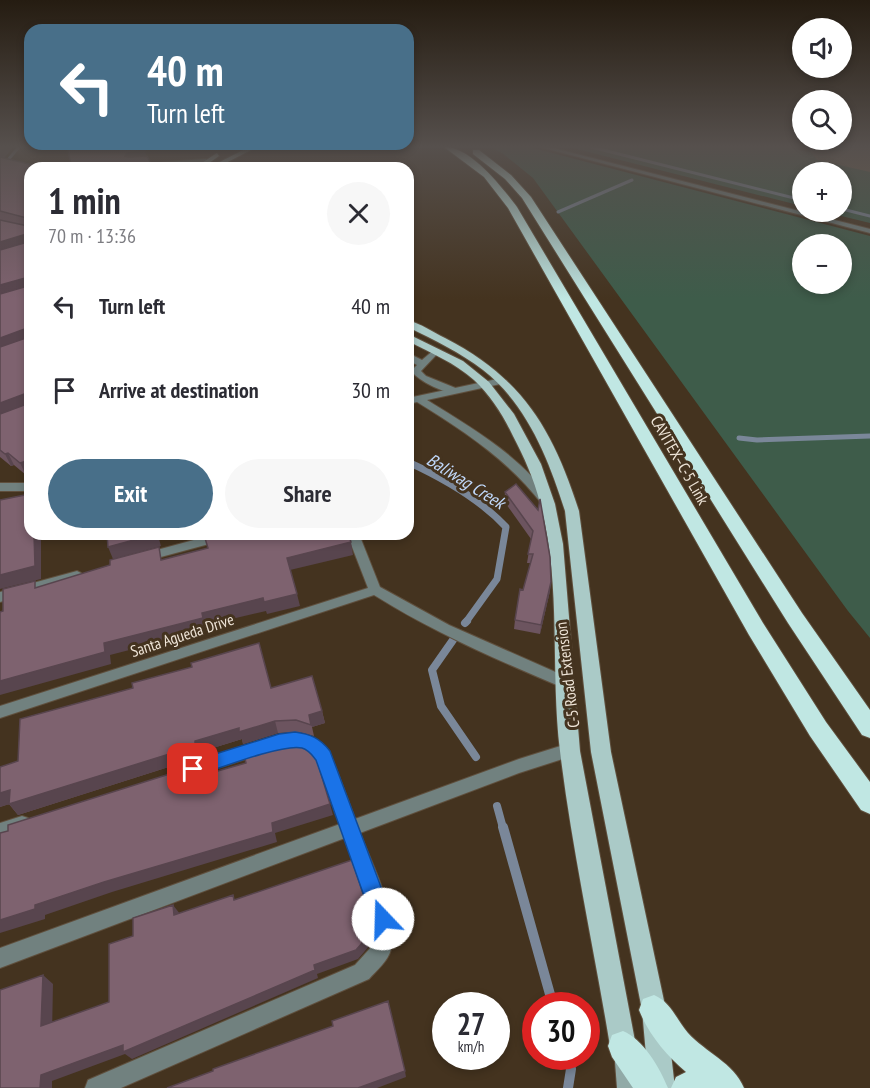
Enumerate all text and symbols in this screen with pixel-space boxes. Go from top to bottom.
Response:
map controls [792,18,852,294]
button: sound [792,18,852,78]
text: 40 m [147,43,224,98]
icon: left [48,48,126,126]
button: search [792,90,852,150]
text: Turn left [147,96,225,130]
button: + [792,162,852,222]
text: 1 min [48,177,121,224]
button: close [327,182,390,245]
text: 70 m · 13:36 [48,223,136,249]
button: − [792,234,852,294]
icon: left [48,290,81,323]
text: Turn left [99,292,165,320]
text: 40 m [351,292,390,320]
icon: arrive [48,374,81,407]
text: Arrive at destination [99,376,259,404]
text: 30 m [351,376,390,404]
street label: CAVITEX–C-5 Link [646,412,714,509]
water label: Baliwag Creek [423,448,511,515]
button: Exit [48,459,213,528]
button: Share [225,459,390,528]
street label: Santa Agueda Drive [128,609,236,661]
street label: C-5 Road Extension [551,621,583,729]
pin [167,743,218,794]
icon: arrive [176,752,209,785]
position arrow [351,887,415,951]
speed limit sign: 30 [522,992,600,1070]
text: 27 [457,1004,485,1043]
text: km/h [458,1037,484,1056]

